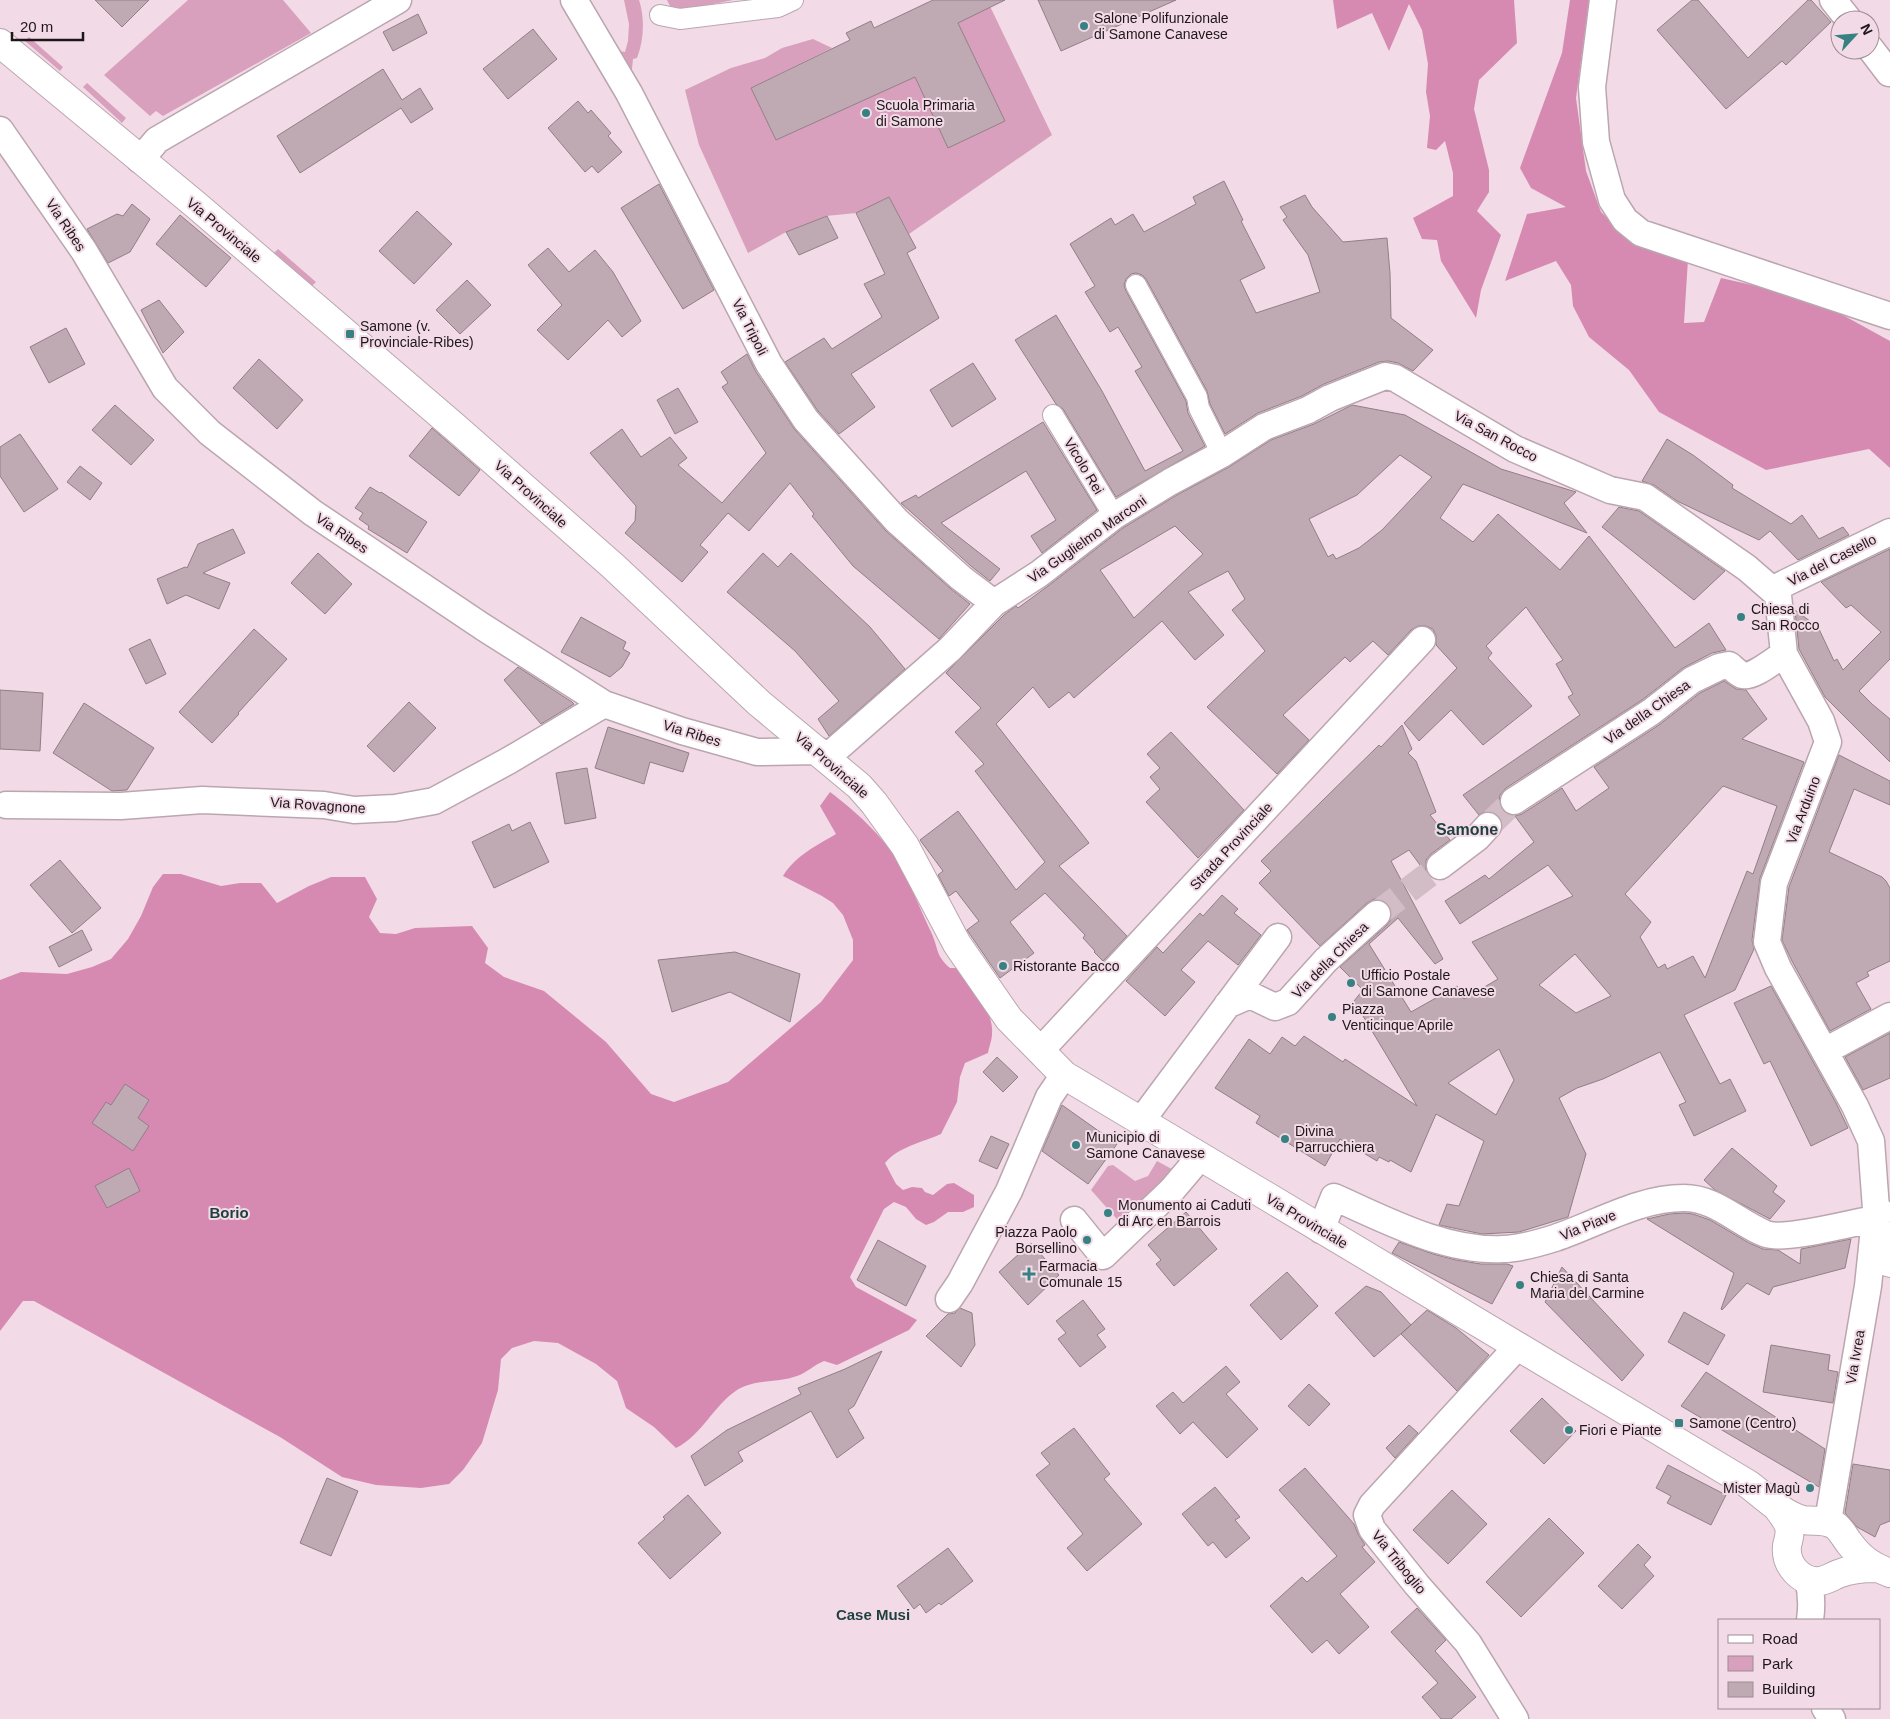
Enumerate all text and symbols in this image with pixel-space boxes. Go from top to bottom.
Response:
scale bar [12,10,84,42]
place label: Salone Polifunzionale di Samone Canavese [1094,10,1229,42]
north arrow [1830,10,1880,60]
text: 20 m [20,18,53,35]
marker: Salone Polifunzionale di Samone Canavese [1078,20,1090,32]
text: N [1857,21,1876,37]
place label: Scuola Primaria di Samone [876,97,975,129]
marker: Scuola Primaria di Samone [860,107,872,119]
street label: Via Provinciale [183,194,265,266]
street label: Via Ribes [43,196,89,254]
street label: Via Tripoli [729,296,771,358]
place label: Samone (v. Provinciale-Ribes) [360,318,474,350]
marker: Samone (v. Provinciale-Ribes) [344,328,356,340]
street label: Via San Rocco [1451,407,1541,465]
street label: Vicolo Rei [1061,435,1107,497]
street label: Via Provinciale [491,457,571,531]
street label: Via Guglielmo Marconi [1025,492,1149,586]
street label: Via Ribes [313,510,371,556]
street label: Via del Castello [1785,531,1879,589]
place label: Chiesa di San Rocco [1751,601,1820,633]
marker: Chiesa di San Rocco [1735,611,1747,623]
street label: Via della Chiesa [1601,676,1693,747]
street label: Via Ribes [661,717,723,749]
street label: Via Provinciale [792,729,872,801]
street label: Via Arduino [1783,774,1823,846]
street label: Via Rovagnone [270,794,366,816]
street label: Strada Provinciale [1186,799,1276,893]
district label: Samone [1436,821,1498,838]
street label: Via della Chiesa [1289,919,1371,1001]
place label: Ristorante Bacco [1013,958,1120,974]
marker: Ristorante Bacco [997,960,1009,972]
place label: Ufficio Postale di Samone Canavese [1361,967,1495,999]
marker: Ufficio Postale di Samone Canavese [1345,977,1357,989]
place label: Piazza Venticinque Aprile [1342,1001,1454,1033]
marker: Piazza Venticinque Aprile [1326,1011,1338,1023]
place label: Divina Parrucchiera [1295,1123,1375,1155]
place label: Municipio di Samone Canavese [1086,1129,1205,1161]
marker: Divina Parrucchiera [1279,1133,1291,1145]
marker: Municipio di Samone Canavese [1070,1139,1082,1151]
street label: Via Provinciale [1263,1190,1351,1252]
place label: Monumento ai Caduti di Arc en Barrois [1118,1197,1251,1229]
district label: Borio [209,1204,249,1221]
street label: Via Piave [1558,1206,1618,1243]
marker: Monumento ai Caduti di Arc en Barrois [1102,1207,1114,1219]
place label: Piazza Paolo Borsellino [995,1224,1077,1256]
marker: Piazza Paolo Borsellino [1081,1234,1093,1246]
place label: Farmacia Comunale 15 [1039,1258,1122,1290]
marker: Farmacia Comunale 15 [1023,1268,1035,1280]
place label: Chiesa di Santa Maria del Carmine [1530,1269,1645,1301]
marker: Chiesa di Santa Maria del Carmine [1514,1279,1526,1291]
street label: Via Ivrea [1842,1328,1868,1385]
place label: Samone (Centro) [1689,1415,1796,1431]
marker: Samone (Centro) [1673,1417,1685,1429]
place label: Fiori e Piante [1579,1422,1662,1438]
marker: Fiori e Piante [1563,1424,1575,1436]
place label: Mister Magù [1723,1480,1800,1496]
marker: Mister Magù [1804,1482,1816,1494]
street label: Via Triboglio [1369,1527,1430,1597]
district label: Case Musi [836,1606,910,1623]
legend [1718,1619,1880,1709]
text: Road [1762,1630,1798,1647]
text: Park [1762,1655,1793,1672]
text: Building [1762,1680,1815,1697]

